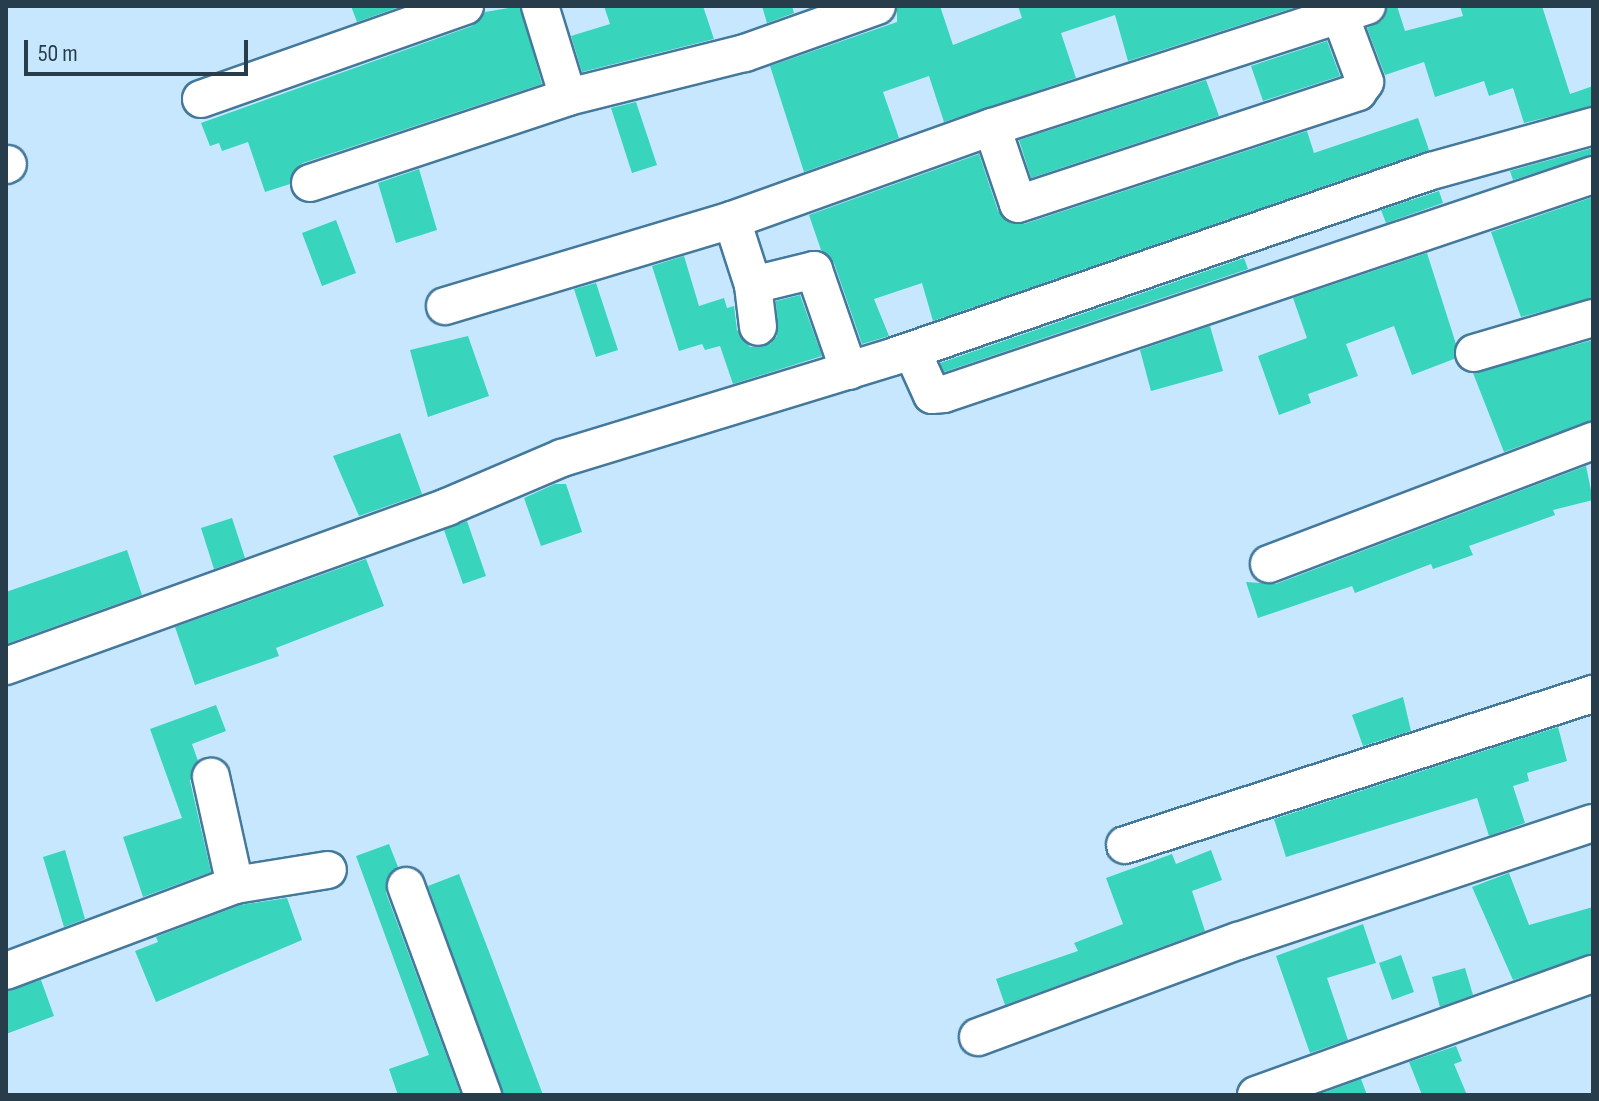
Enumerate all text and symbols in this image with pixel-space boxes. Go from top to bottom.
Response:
scale bar [28,24,252,74]
text: 50 m [38,39,78,68]

